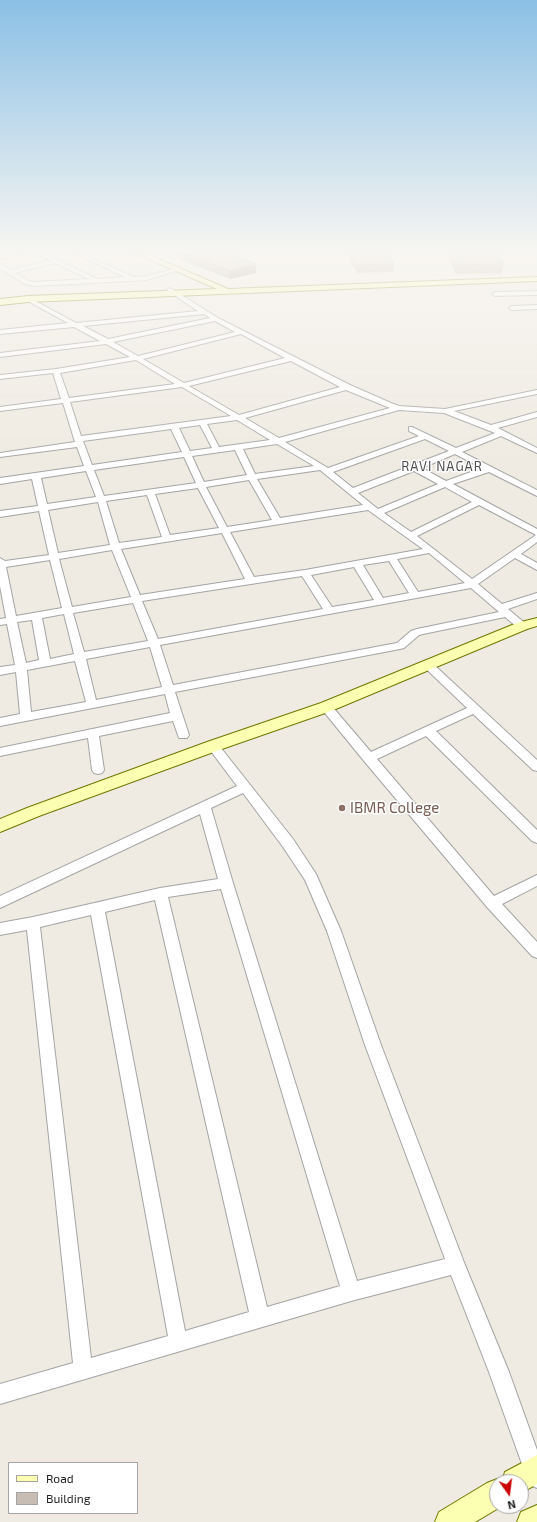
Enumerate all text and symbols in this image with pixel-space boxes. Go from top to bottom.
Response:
district label: RAVI NAGAR [401,459,483,475]
place label: IBMR College [350,799,439,817]
marker: IBMR College [337,803,347,813]
legend [8,1462,138,1514]
text: Road [46,1471,74,1485]
north arrow [489,1474,529,1514]
text: Building [46,1491,90,1505]
text: N [506,1498,517,1512]

